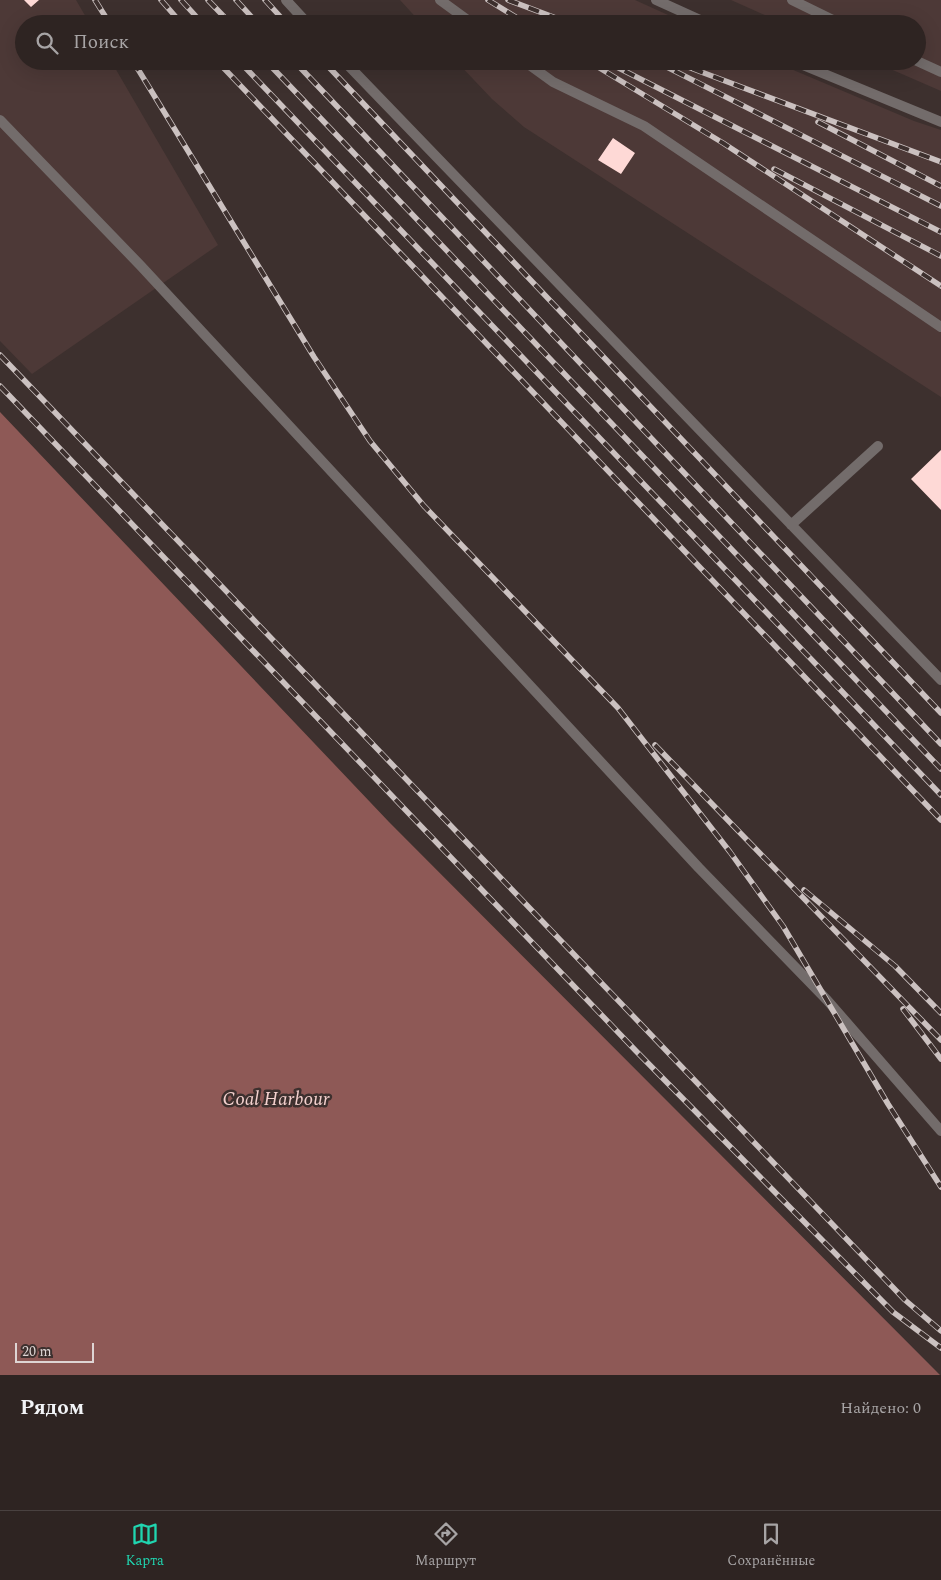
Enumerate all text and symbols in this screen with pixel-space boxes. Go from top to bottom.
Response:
search box [15,15,926,70]
text: Поиск [73,28,129,57]
icon: search [33,29,61,57]
water label: Coal Harbour [223,1085,330,1114]
scale bar [15,1340,94,1363]
text: 20 m [22,1341,52,1362]
text: Рядом [20,1392,84,1424]
text: Найдено: 0 [840,1396,921,1420]
tab: Карта [126,1520,164,1571]
tab: Маршрут [415,1520,476,1571]
tab: Сохранённые [727,1520,815,1571]

